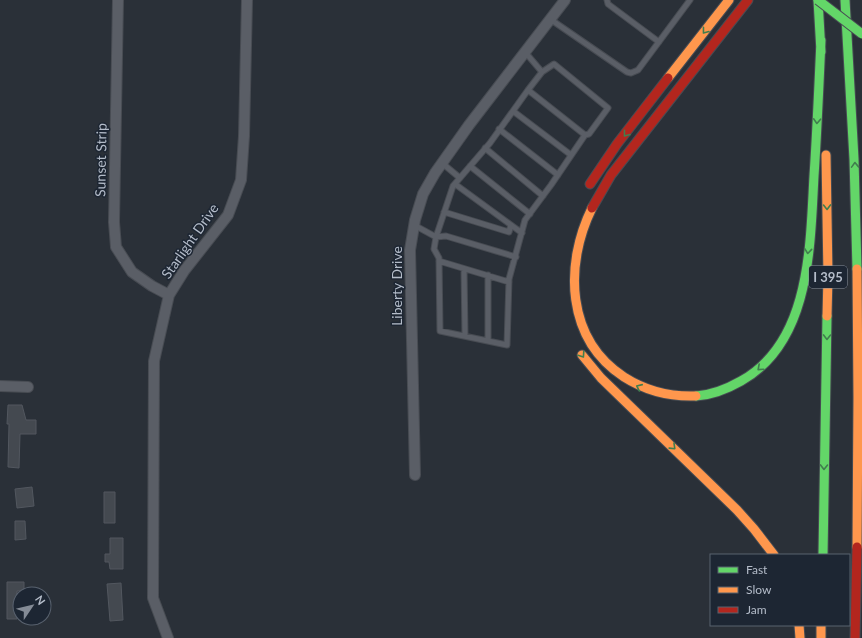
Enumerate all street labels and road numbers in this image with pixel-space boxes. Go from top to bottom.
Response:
street label: Sunset Strip [91,123,110,197]
street label: Starlight Drive [157,200,222,282]
street label: Liberty Drive [388,246,405,326]
road number: I 395 [809,266,847,288]

